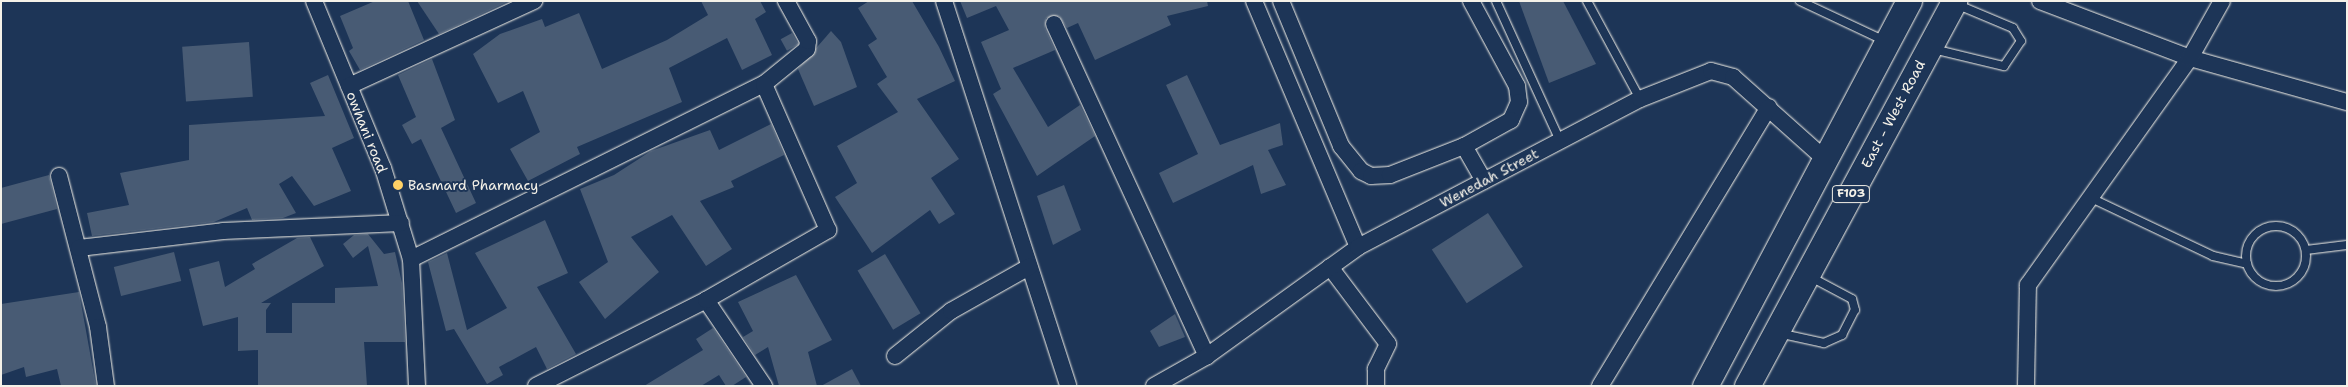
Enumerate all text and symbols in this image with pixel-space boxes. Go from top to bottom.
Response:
street label: East - West Road [1858,57,1928,171]
street label: owhani road [343,89,391,175]
street label: Wenedah Street [1437,145,1541,211]
place label: Basmard Pharmacy [408,177,538,193]
marker: Basmard Pharmacy [392,179,404,191]
road number: F103 [1831,184,1871,203]

